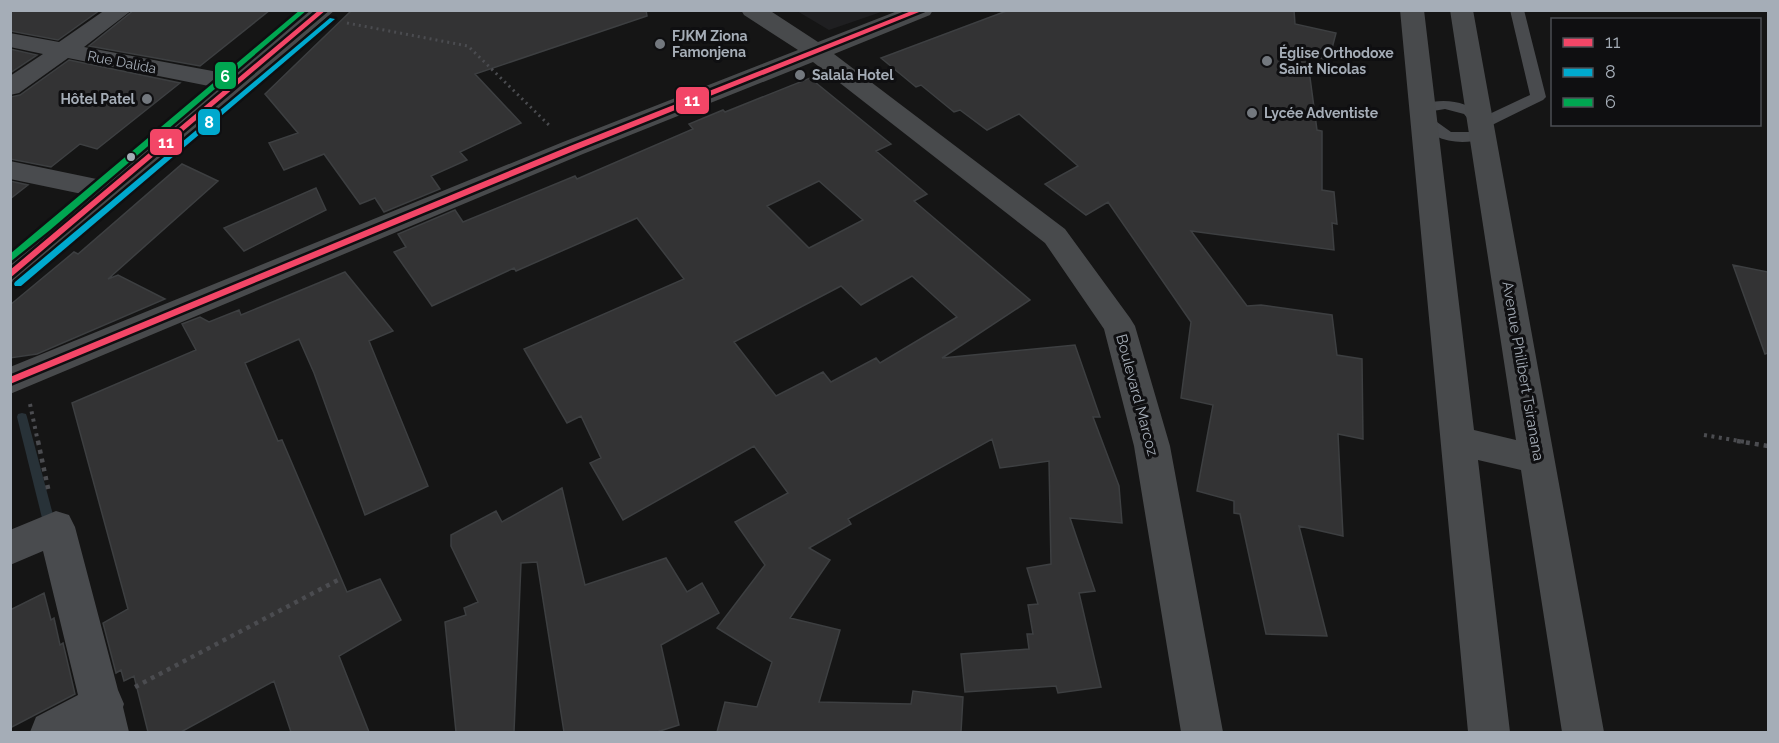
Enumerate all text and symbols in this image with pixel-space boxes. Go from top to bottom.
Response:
legend [1551,18,1761,126]
place label: FJKM Ziona Famonjena [672,28,748,60]
text: 11 [1605,31,1621,52]
marker: FJKM Ziona Famonjena [653,37,667,51]
place label: Église Orthodoxe Saint Nicolas [1279,44,1394,77]
street label: Rue Dalida [86,47,158,77]
marker: Église Orthodoxe Saint Nicolas [1260,54,1274,68]
line badge: 6 [214,61,237,90]
text: 8 [1605,61,1616,82]
text: 6 [220,67,230,86]
place label: Salala Hotel [812,67,894,83]
marker: Salala Hotel [793,68,807,82]
line badge: 11 [675,86,710,115]
place label: Hôtel Patel [61,91,136,107]
text: 11 [684,91,700,110]
text: 6 [1605,91,1616,112]
marker: Hôtel Patel [140,92,154,106]
place label: Lycée Adventiste [1264,105,1379,121]
marker: Lycée Adventiste [1245,106,1259,120]
line badge: 8 [197,108,221,136]
text: 8 [204,113,214,132]
line badge: 11 [149,128,183,156]
text: 11 [158,133,174,152]
unlabelled marker [125,151,137,163]
street label: Avenue Philibert Tsiranana [1498,280,1548,462]
street label: Boulevard Marcoz [1112,332,1162,458]

